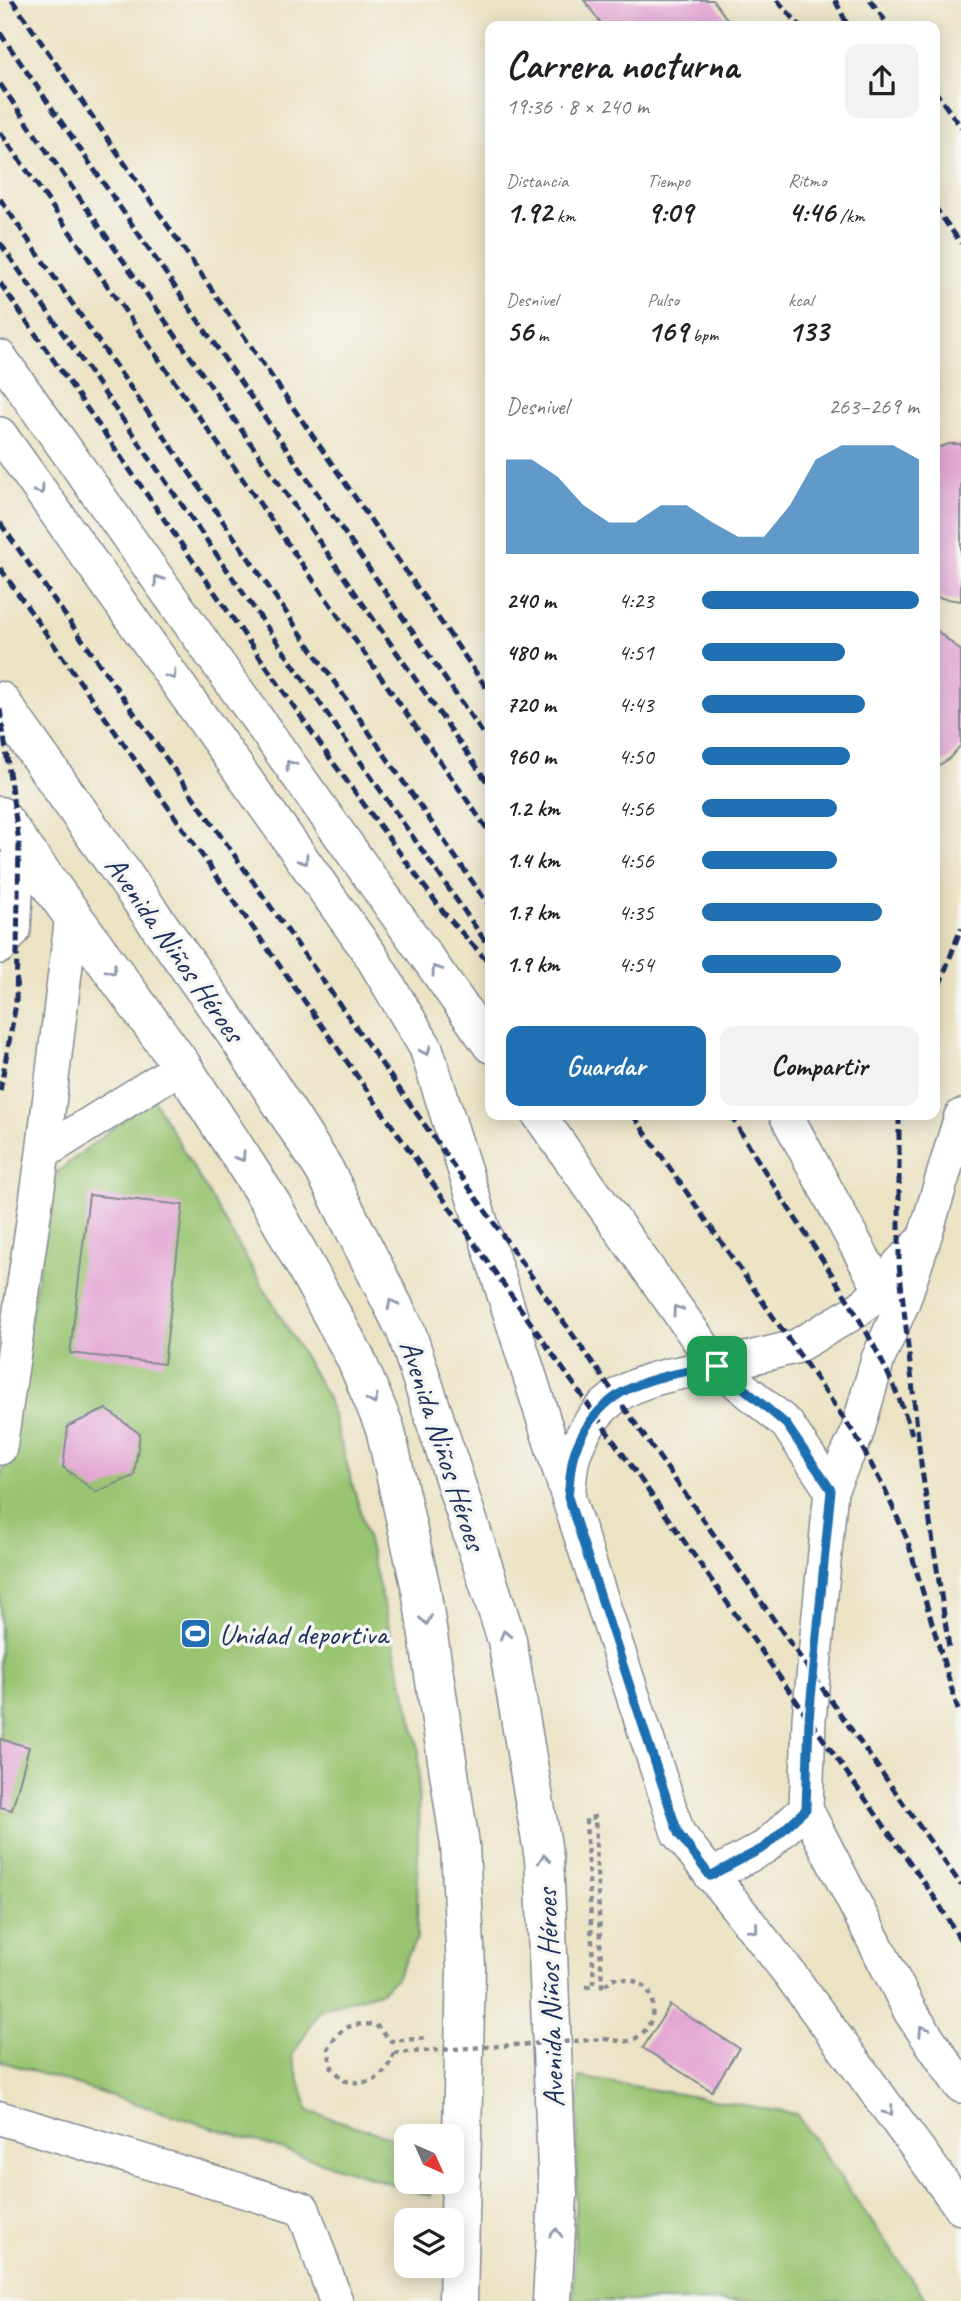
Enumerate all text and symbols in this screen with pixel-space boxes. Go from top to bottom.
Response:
text: Carrera nocturna [506,42,739,89]
button: share [845,44,919,118]
text: 19:36 · 8 × 240 m [506,92,649,121]
text: Distancia [506,169,568,193]
text: Tiempo [647,169,690,193]
text: Ritmo [788,169,826,193]
text: 1.92 [506,193,552,231]
text: 9:09 [647,193,693,231]
text: 4:46 [788,193,835,231]
text: km [552,204,575,228]
text: /km [835,204,865,228]
text: Desnivel [506,288,558,312]
text: Pulso [647,288,679,312]
text: kcal [788,288,813,312]
text: 56 [506,312,533,350]
text: 169 [647,312,688,350]
text: 133 [788,312,829,350]
text: m [533,323,548,347]
text: bpm [688,323,718,347]
text: Desnivel [506,392,568,421]
text: 263–269 m [828,392,919,421]
one-way arrow [32,482,44,495]
one-way arrow [154,575,166,588]
text: 240 m [506,586,556,615]
text: 4:23 [618,586,654,615]
text: 480 m [506,638,556,667]
text: 4:51 [618,638,654,667]
one-way arrow [164,667,176,680]
text: 720 m [506,690,556,719]
text: 4:43 [618,690,654,719]
text: 960 m [506,742,556,771]
text: 4:50 [618,742,654,771]
one-way arrow [286,760,298,773]
text: 1.2 km [506,794,560,823]
text: 4:56 [618,794,654,823]
text: 1.4 km [506,846,560,875]
text: 4:56 [618,846,654,875]
street label: Avenida Niños Héroes [97,848,255,1052]
one-way arrow [296,852,308,865]
text: 1.7 km [506,898,559,927]
text: 4:35 [618,898,654,927]
text: 1.9 km [506,950,559,979]
text: 4:54 [618,950,654,979]
one-way arrow [104,962,116,975]
one-way arrow [432,965,444,978]
button: Guardar [506,1026,706,1106]
button: Compartir [720,1026,919,1106]
one-way arrow [418,1044,432,1057]
one-way arrow [233,1150,246,1163]
one-way arrow [387,1299,401,1311]
one-way arrow [673,1305,686,1318]
street label: Avenida Niños Héroes [391,1335,496,1558]
pin [687,1336,747,1396]
icon: arrive [698,1347,736,1385]
one-way arrow [365,1393,379,1405]
one-way arrow [418,1614,433,1626]
place label: Unidad deportiva [219,1615,390,1653]
sports icon: Unidad deportiva [179,1617,213,1651]
one-way arrow [498,1629,513,1641]
one-way arrow [536,1853,551,1865]
street label: Avenida Niños Héroes [527,1885,573,2108]
one-way arrow [745,1921,758,1933]
one-way arrow [919,2025,931,2038]
one-way arrow [881,2104,893,2116]
north arrow [394,2124,464,2194]
map controls [394,2124,464,2278]
button: layers [394,2208,464,2278]
one-way arrow [548,2227,563,2238]

